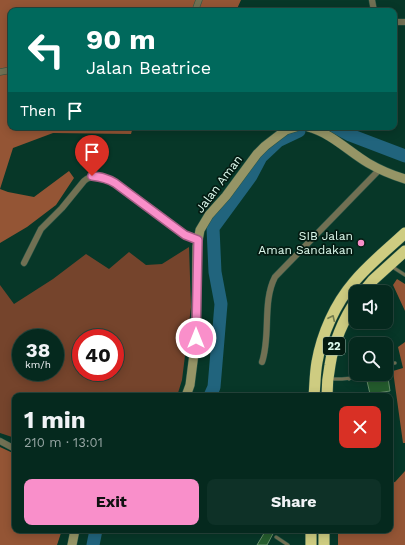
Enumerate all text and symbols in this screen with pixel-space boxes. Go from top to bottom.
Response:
text: 90 m [86,23,156,56]
icon: left [20,24,72,76]
text: Jalan Beatrice [86,57,211,78]
icon: arrive [64,100,86,122]
text: Then [20,102,56,120]
pin [75,135,109,176]
icon: arrive [81,141,103,163]
street label: Jalan Aman [193,152,245,216]
place label: SIB Jalan Aman Sandakan [258,229,353,257]
marker: SIB Jalan Aman Sandakan [356,238,366,248]
map controls [349,285,393,381]
button: sound [349,285,393,329]
one-way arrow [327,314,335,322]
position arrow [175,317,217,359]
speed limit sign: 40 [72,329,124,381]
road number: 22 [323,337,345,355]
button: search [349,337,393,381]
text: 38 [26,338,50,362]
text: km/h [25,359,51,370]
text: 1 min [24,406,86,434]
button: close [339,406,381,448]
text: 210 m · 13:01 [24,435,103,450]
button: Exit [24,479,199,525]
button: Share [207,479,381,525]

